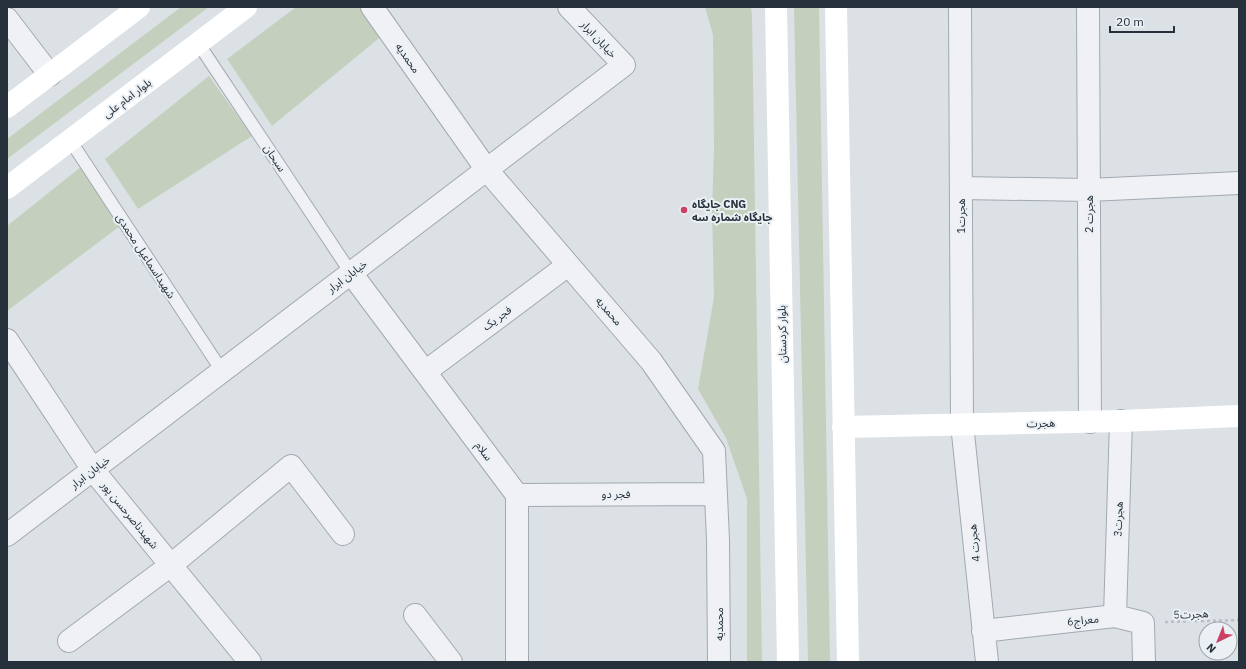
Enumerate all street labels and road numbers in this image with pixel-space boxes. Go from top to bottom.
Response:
street label: خیابان ابرار [577,17,620,61]
street label: محمدیه [393,40,424,76]
street label: بلوار امام علی [100,75,155,122]
street label: سبحان [261,142,289,175]
street label: هجرت 2 [1082,195,1096,233]
street label: هجرت1 [954,198,968,234]
street label: شهیداسماعیل محمدی [113,211,179,301]
street label: خیابان ابرار [323,256,370,296]
street label: محمدیه [593,294,625,328]
street label: فجر یک [480,302,514,334]
street label: بلوار کردستان [774,305,790,363]
street label: هجرت [1027,416,1055,430]
street label: سلام [471,439,496,464]
street label: خیابان ابرار [66,452,113,492]
street label: شهیدناصرحسن پور [97,478,162,553]
street label: فجر دو [601,487,631,501]
street label: هجرت3 [1110,501,1126,537]
street label: هجرت 4 [965,523,983,563]
street label: هجرت5 [1173,606,1209,622]
street label: محمدیه [712,607,726,641]
street label: معراج6 [1066,611,1100,630]

